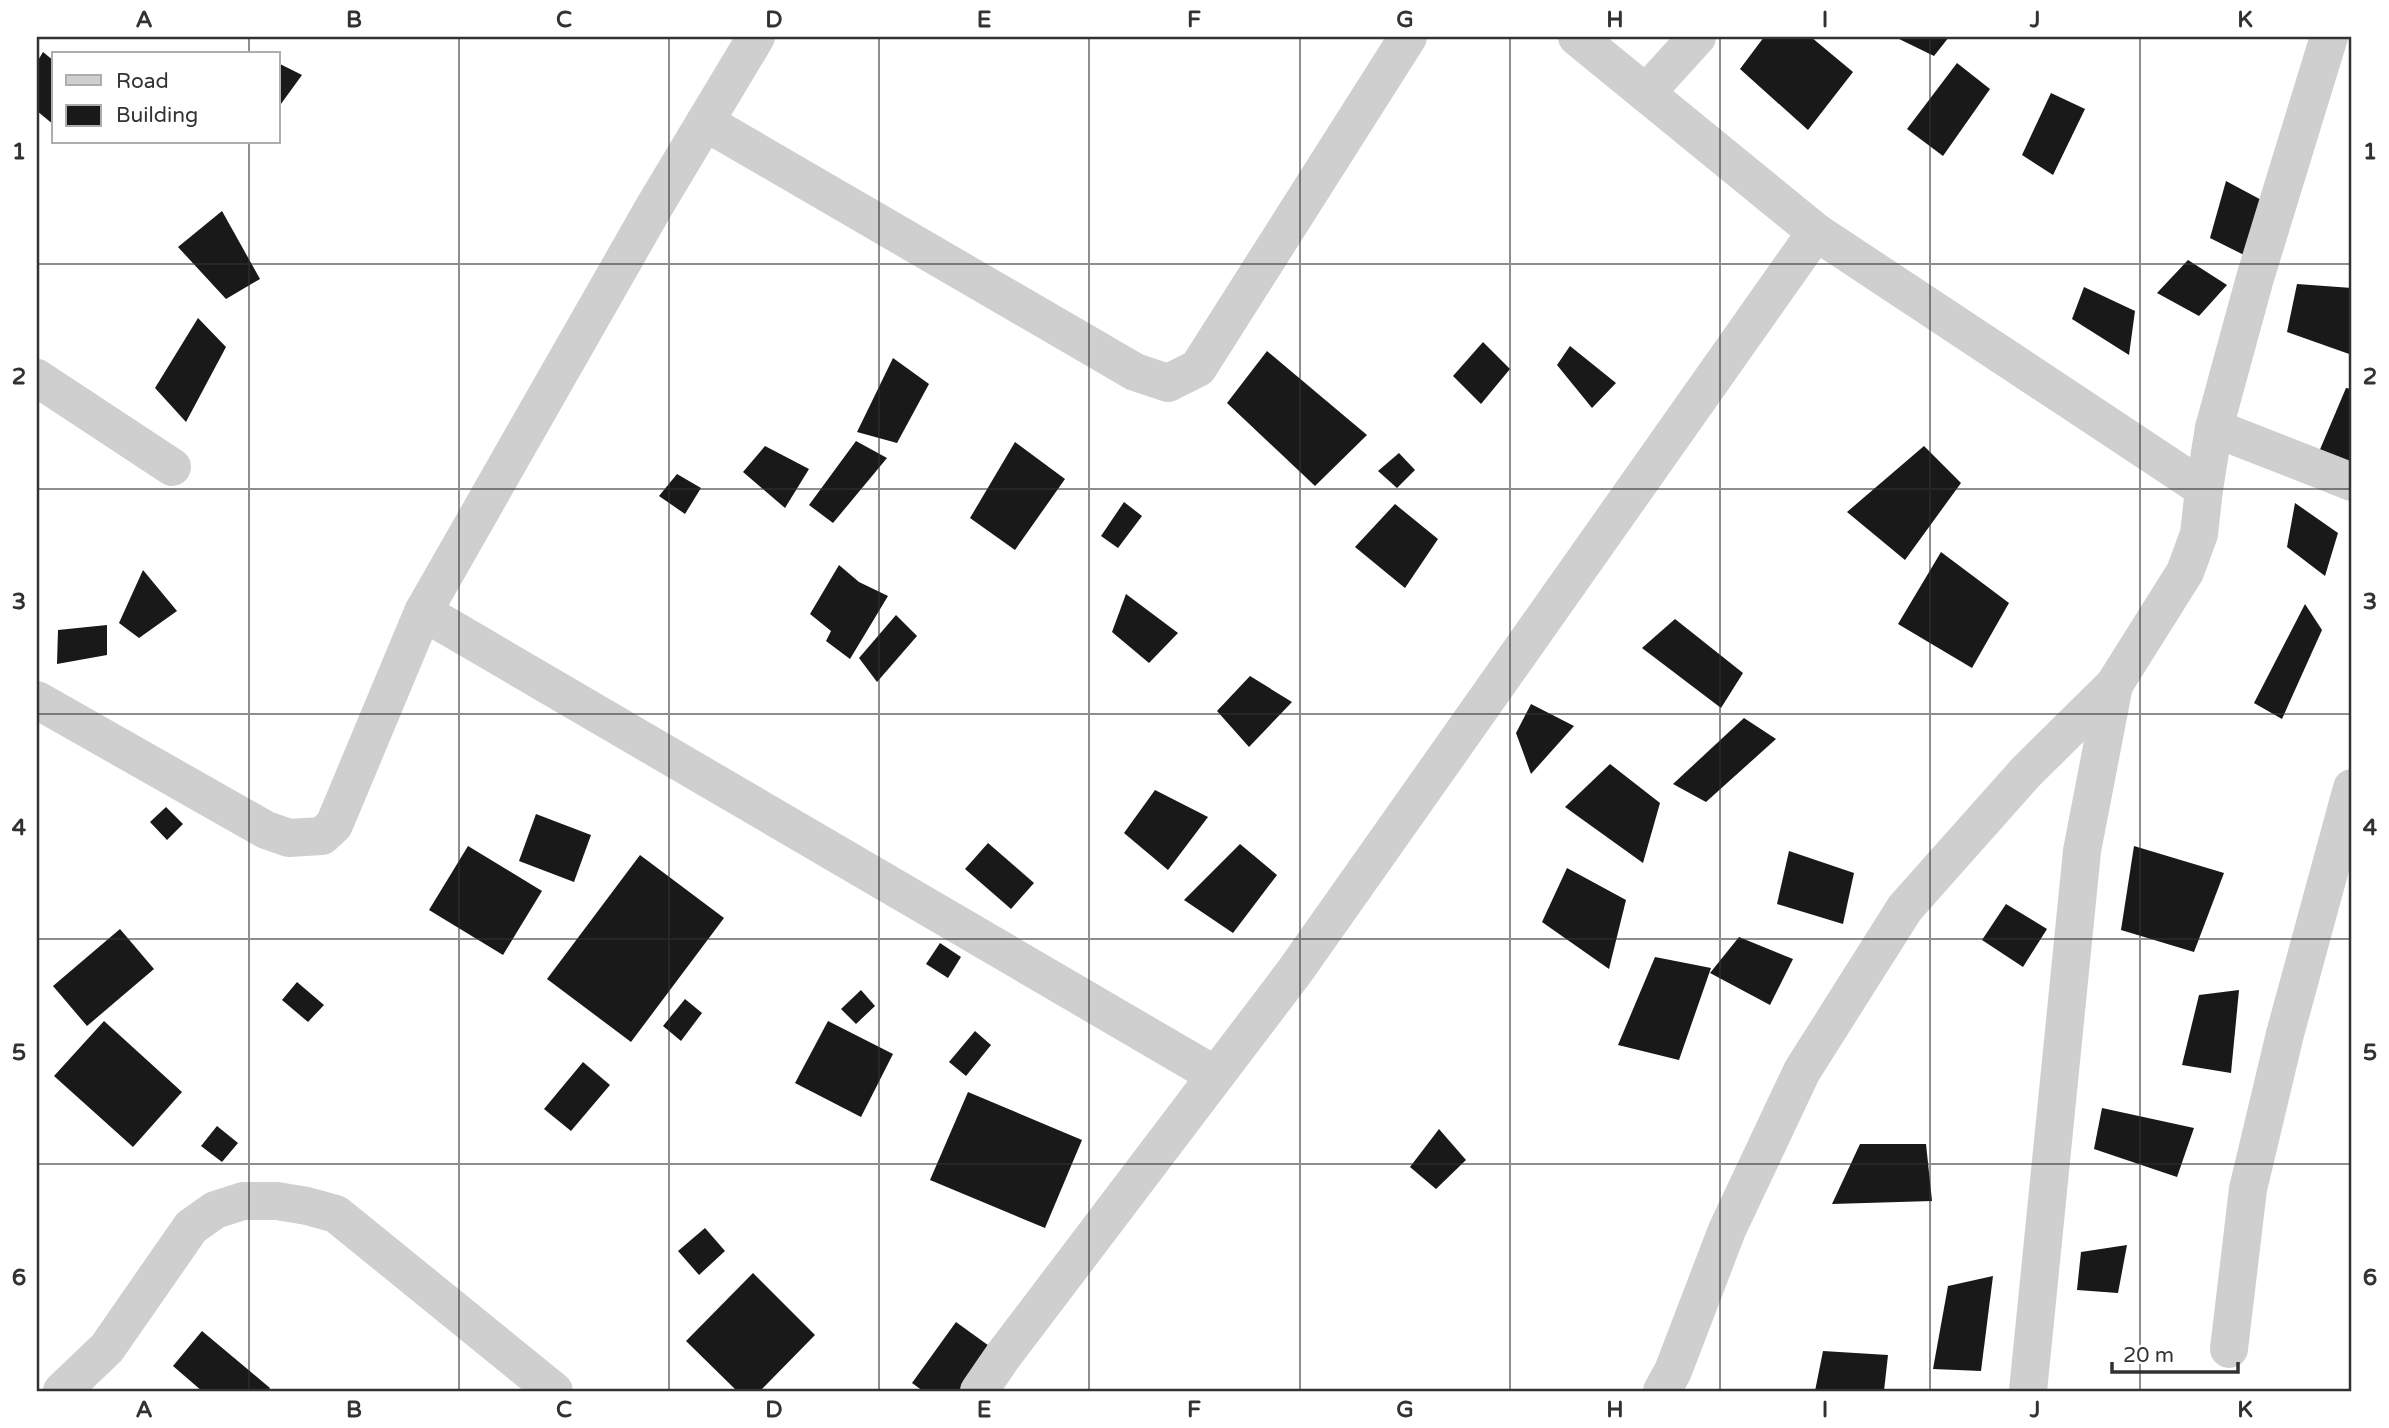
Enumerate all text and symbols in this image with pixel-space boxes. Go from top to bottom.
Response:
text: A [135,6,153,34]
text: B [346,6,362,34]
text: C [556,6,572,34]
text: D [765,6,783,34]
text: E [977,6,991,34]
text: F [1187,6,1201,34]
text: G [1396,6,1414,34]
text: H [1606,6,1624,34]
text: I [1822,6,1828,34]
text: J [2029,6,2040,34]
text: K [2237,6,2253,34]
legend [52,52,280,144]
text: Road [116,69,169,94]
text: Building [116,103,198,128]
text: 1 [12,138,26,166]
text: 1 [2363,138,2377,166]
text: 2 [12,363,26,391]
text: 2 [2363,363,2377,391]
text: 3 [12,588,26,616]
text: 3 [2363,588,2377,616]
text: 4 [12,814,27,842]
text: 4 [2363,814,2378,842]
text: 5 [12,1039,26,1067]
text: 5 [2363,1039,2377,1067]
text: 6 [12,1264,26,1292]
text: 6 [2363,1264,2377,1292]
scale bar [2112,1330,2238,1374]
text: 20 m [2123,1343,2174,1368]
text: A [135,1396,153,1424]
text: B [346,1396,362,1424]
text: C [556,1396,572,1424]
text: D [765,1396,783,1424]
text: E [977,1396,991,1424]
text: F [1187,1396,1201,1424]
text: G [1396,1396,1414,1424]
text: H [1606,1396,1624,1424]
text: I [1822,1396,1828,1424]
text: J [2029,1396,2040,1424]
text: K [2237,1396,2253,1424]

